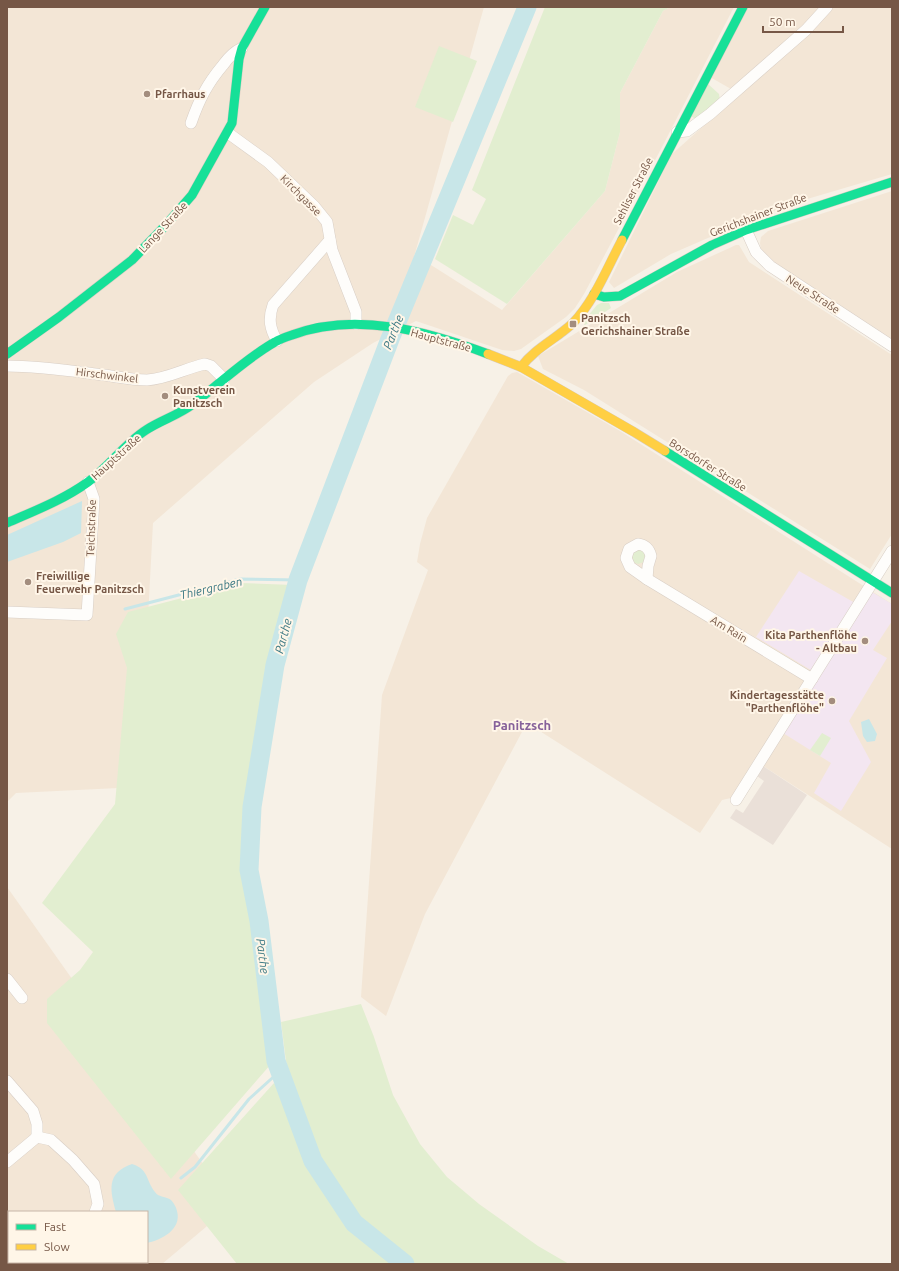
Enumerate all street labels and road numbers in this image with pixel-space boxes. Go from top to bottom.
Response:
street label: Sehliser Straße [611,155,655,227]
street label: Kirchgasse [278,172,324,218]
street label: Gerichshainer Straße [708,191,808,239]
street label: Lange Straße [136,199,190,255]
street label: Neue Straße [784,272,842,316]
street label: Hauptstraße [410,326,472,354]
street label: Hirschwinkel [75,365,139,385]
street label: Hauptstraße [89,432,143,482]
street label: Borsdorfer Straße [667,436,749,494]
street label: Teichstraße [84,499,98,557]
street label: Am Rain [709,613,749,645]

